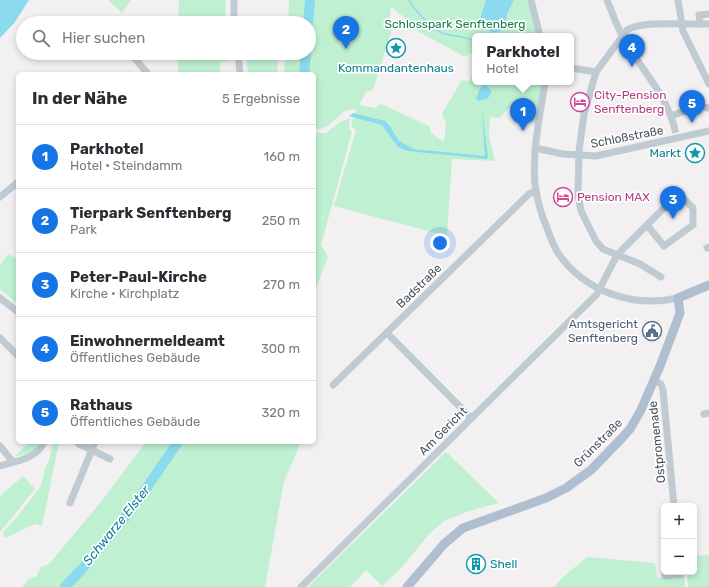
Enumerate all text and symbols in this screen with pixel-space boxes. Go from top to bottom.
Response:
search box [16,16,316,60]
pin: 2 [333,16,359,49]
park label: Schlosspark Senftenberg [385,17,525,31]
icon: search [30,27,52,49]
text: Hier suchen [62,29,145,47]
popup [472,33,574,85]
pin: 4 [619,34,645,67]
place icon: Kommandantenhaus [385,37,407,59]
text: Parkhotel [486,43,560,61]
place label: Kommandantenhaus [338,61,454,75]
text: Hotel [486,61,518,76]
text: In der Nähe [32,88,127,108]
place label: City-Pension Senftenberg [594,88,666,116]
pin: 5 [679,90,705,123]
text: 5 Ergebnisse [222,91,300,106]
hotel icon: City-Pension Senftenberg [569,91,591,113]
pin: 1 [510,98,536,131]
street label: Schloßstraße [589,123,665,151]
text: Parkhotel [70,140,144,158]
place icon: Markt [684,142,706,164]
place label: Markt [649,146,681,160]
text: 1 [42,149,48,164]
text: 160 m [264,149,300,164]
text: Hotel · Steindamm [70,158,182,173]
hotel icon: Pension MAX [552,186,574,208]
pin: 3 [660,186,686,219]
place label: Pension MAX [577,190,650,204]
text: Tierpark Senftenberg [70,204,232,222]
text: 2 [41,213,49,228]
text: 250 m [262,213,300,228]
text: Park [70,222,97,237]
your location [430,233,450,253]
street label: Badstraße [393,261,445,311]
text: Peter-Paul-Kirche [70,268,207,286]
text: 3 [41,277,49,292]
text: 270 m [263,277,300,292]
text: Kirche · Kirchplatz [70,286,179,301]
place label: Amtsgericht Senftenberg [568,317,638,345]
public building icon: Amtsgericht Senftenberg [641,320,663,342]
text: Einwohnermeldeamt [70,332,225,350]
text: 4 [41,341,49,356]
text: 300 m [261,341,300,356]
text: Öffentliches Gebäude [70,350,200,365]
text: Rathaus [70,396,133,414]
street label: Ostpromenade [646,400,668,484]
street label: Am Gericht [416,404,470,458]
text: 5 [41,405,49,420]
text: 320 m [262,405,300,420]
text: Öffentliches Gebäude [70,414,200,429]
street label: Grünstraße [571,416,625,470]
water label: Schwarze Elster [80,482,154,568]
map controls [661,503,697,575]
button: + [661,503,697,539]
button: − [661,539,697,575]
building icon: Shell [465,553,487,575]
place label: Shell [490,557,517,571]

